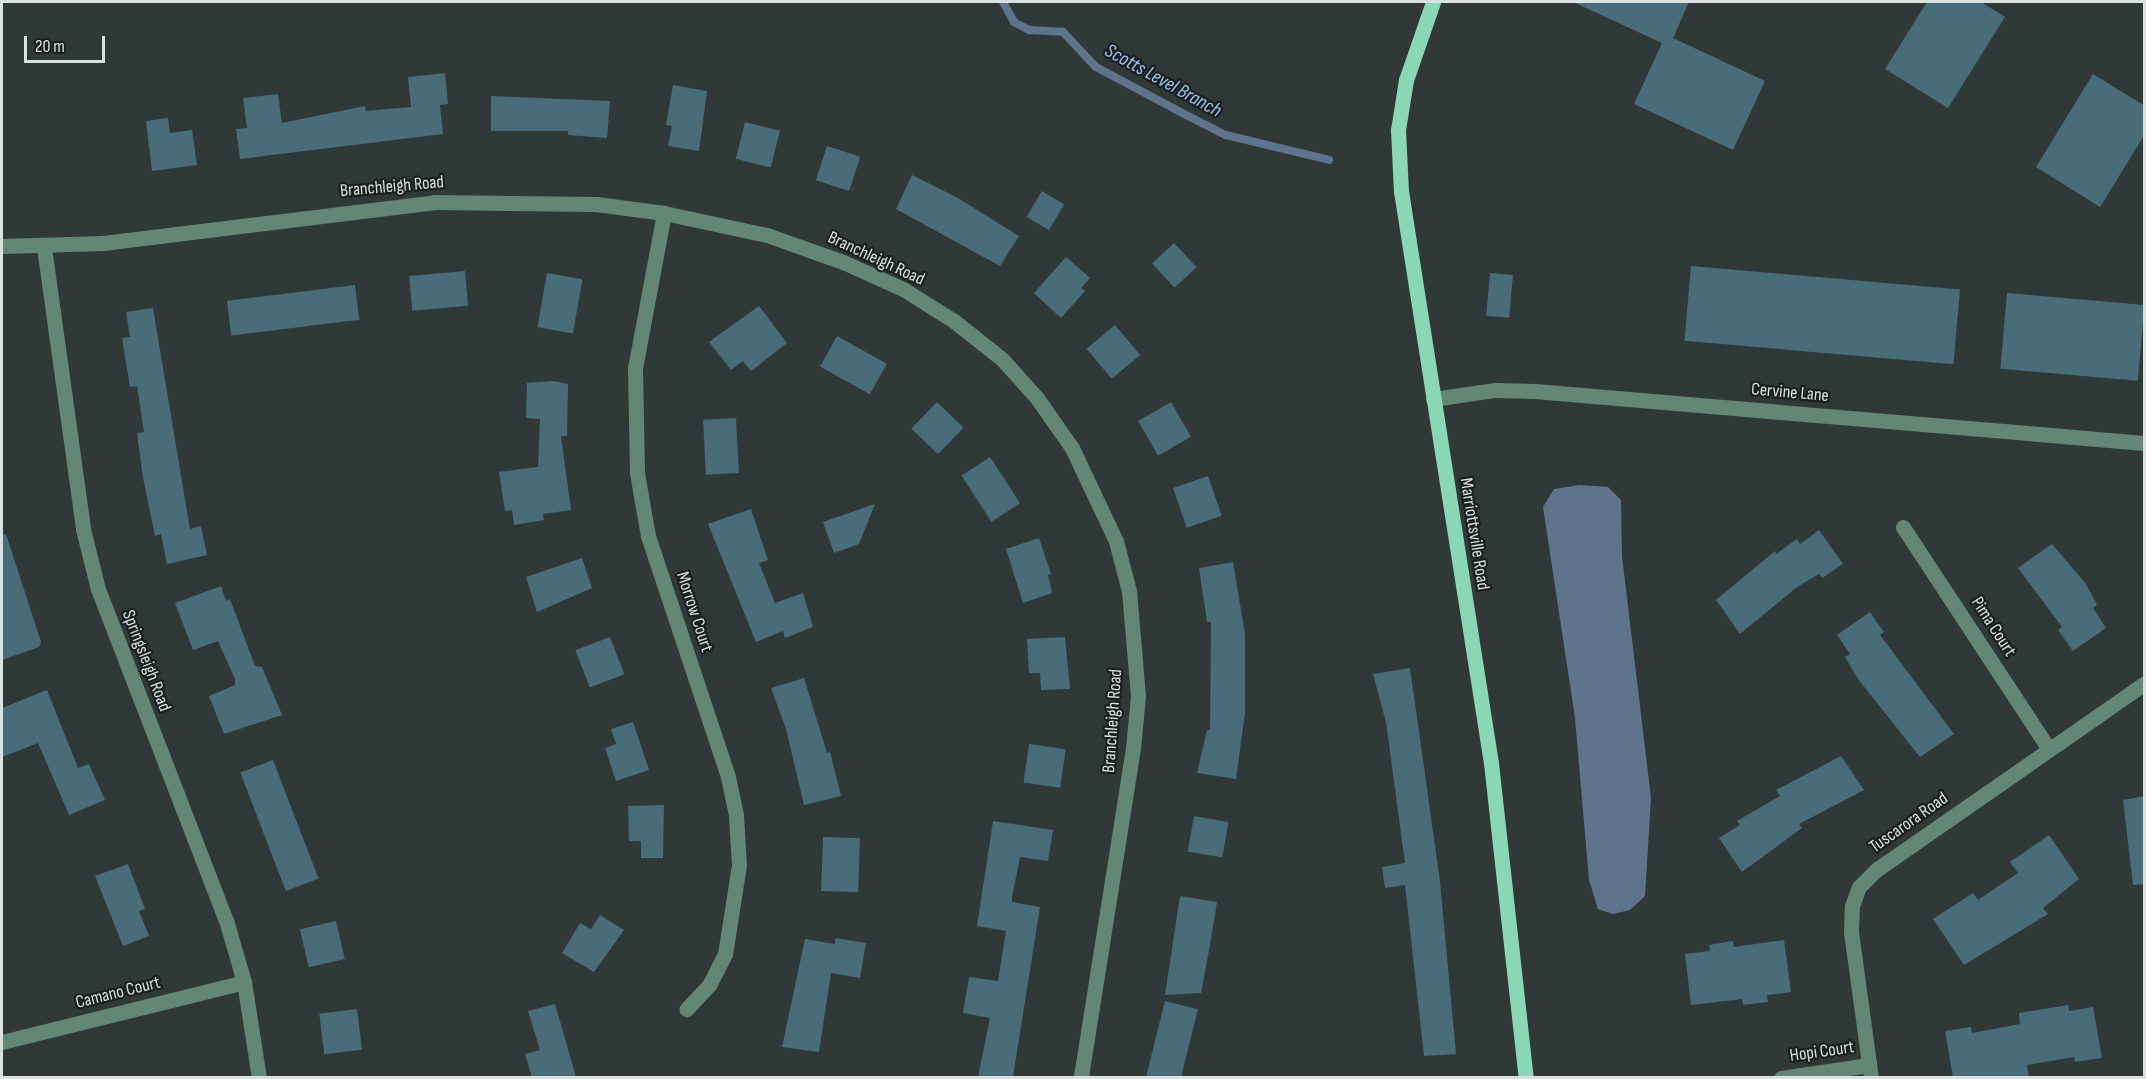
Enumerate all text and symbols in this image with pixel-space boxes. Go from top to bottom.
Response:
scale bar [27,24,108,62]
text: 20 m [35,36,65,57]
water label: Scotts Level Branch [1100,39,1226,123]
street label: Branchleigh Road [339,172,445,202]
street label: Branchleigh Road [824,227,928,291]
street label: Cervine Lane [1750,379,1830,407]
street label: Marriottsville Road [1454,476,1494,592]
street label: Morrow Court [671,569,717,655]
street label: Pima Court [1966,593,2020,661]
street label: Springsleigh Road [117,607,175,715]
street label: Branchleigh Road [1099,668,1127,774]
street label: Tuscarora Road [1866,788,1952,858]
street label: Camano Court [74,972,162,1014]
street label: Hopi Court [1788,1037,1856,1067]

